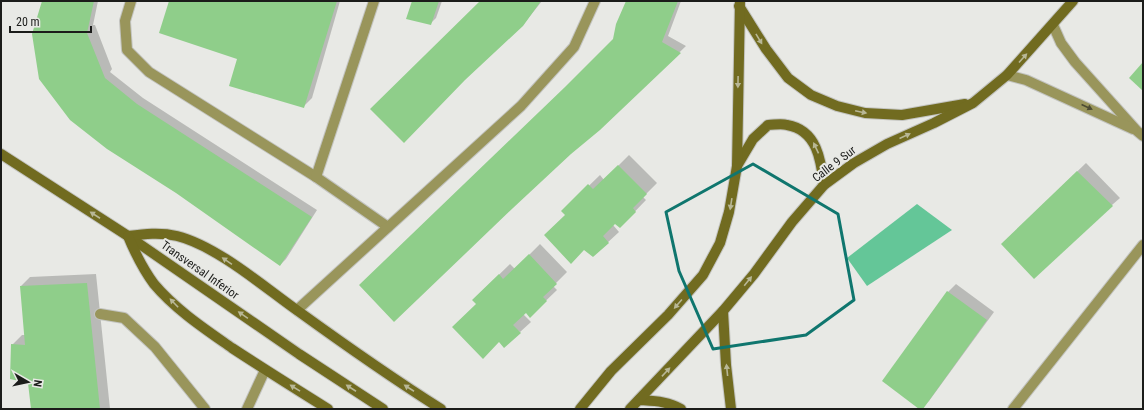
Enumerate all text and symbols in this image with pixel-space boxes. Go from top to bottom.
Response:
scale bar [10,8,91,34]
text: 20 m [16,15,40,29]
one-way arrow [756,33,763,45]
one-way arrow [1018,53,1027,63]
one-way arrow [735,76,741,89]
one-way arrow [1081,104,1092,110]
one-way arrow [855,109,867,115]
one-way arrow [899,133,911,139]
one-way arrow [812,142,819,154]
street label: Calle 9 Sur [810,143,859,185]
one-way arrow [728,198,734,210]
one-way arrow [89,211,101,218]
street label: Transversal Inferior [159,238,242,302]
one-way arrow [221,257,233,264]
one-way arrow [744,276,752,287]
one-way arrow [169,298,179,308]
one-way arrow [673,299,682,309]
one-way arrow [238,311,248,319]
north arrow [8,362,48,402]
one-way arrow [723,364,730,376]
one-way arrow [661,367,671,377]
text: N [30,379,44,388]
one-way arrow [345,384,357,391]
one-way arrow [403,384,414,392]
one-way arrow [289,385,301,392]

